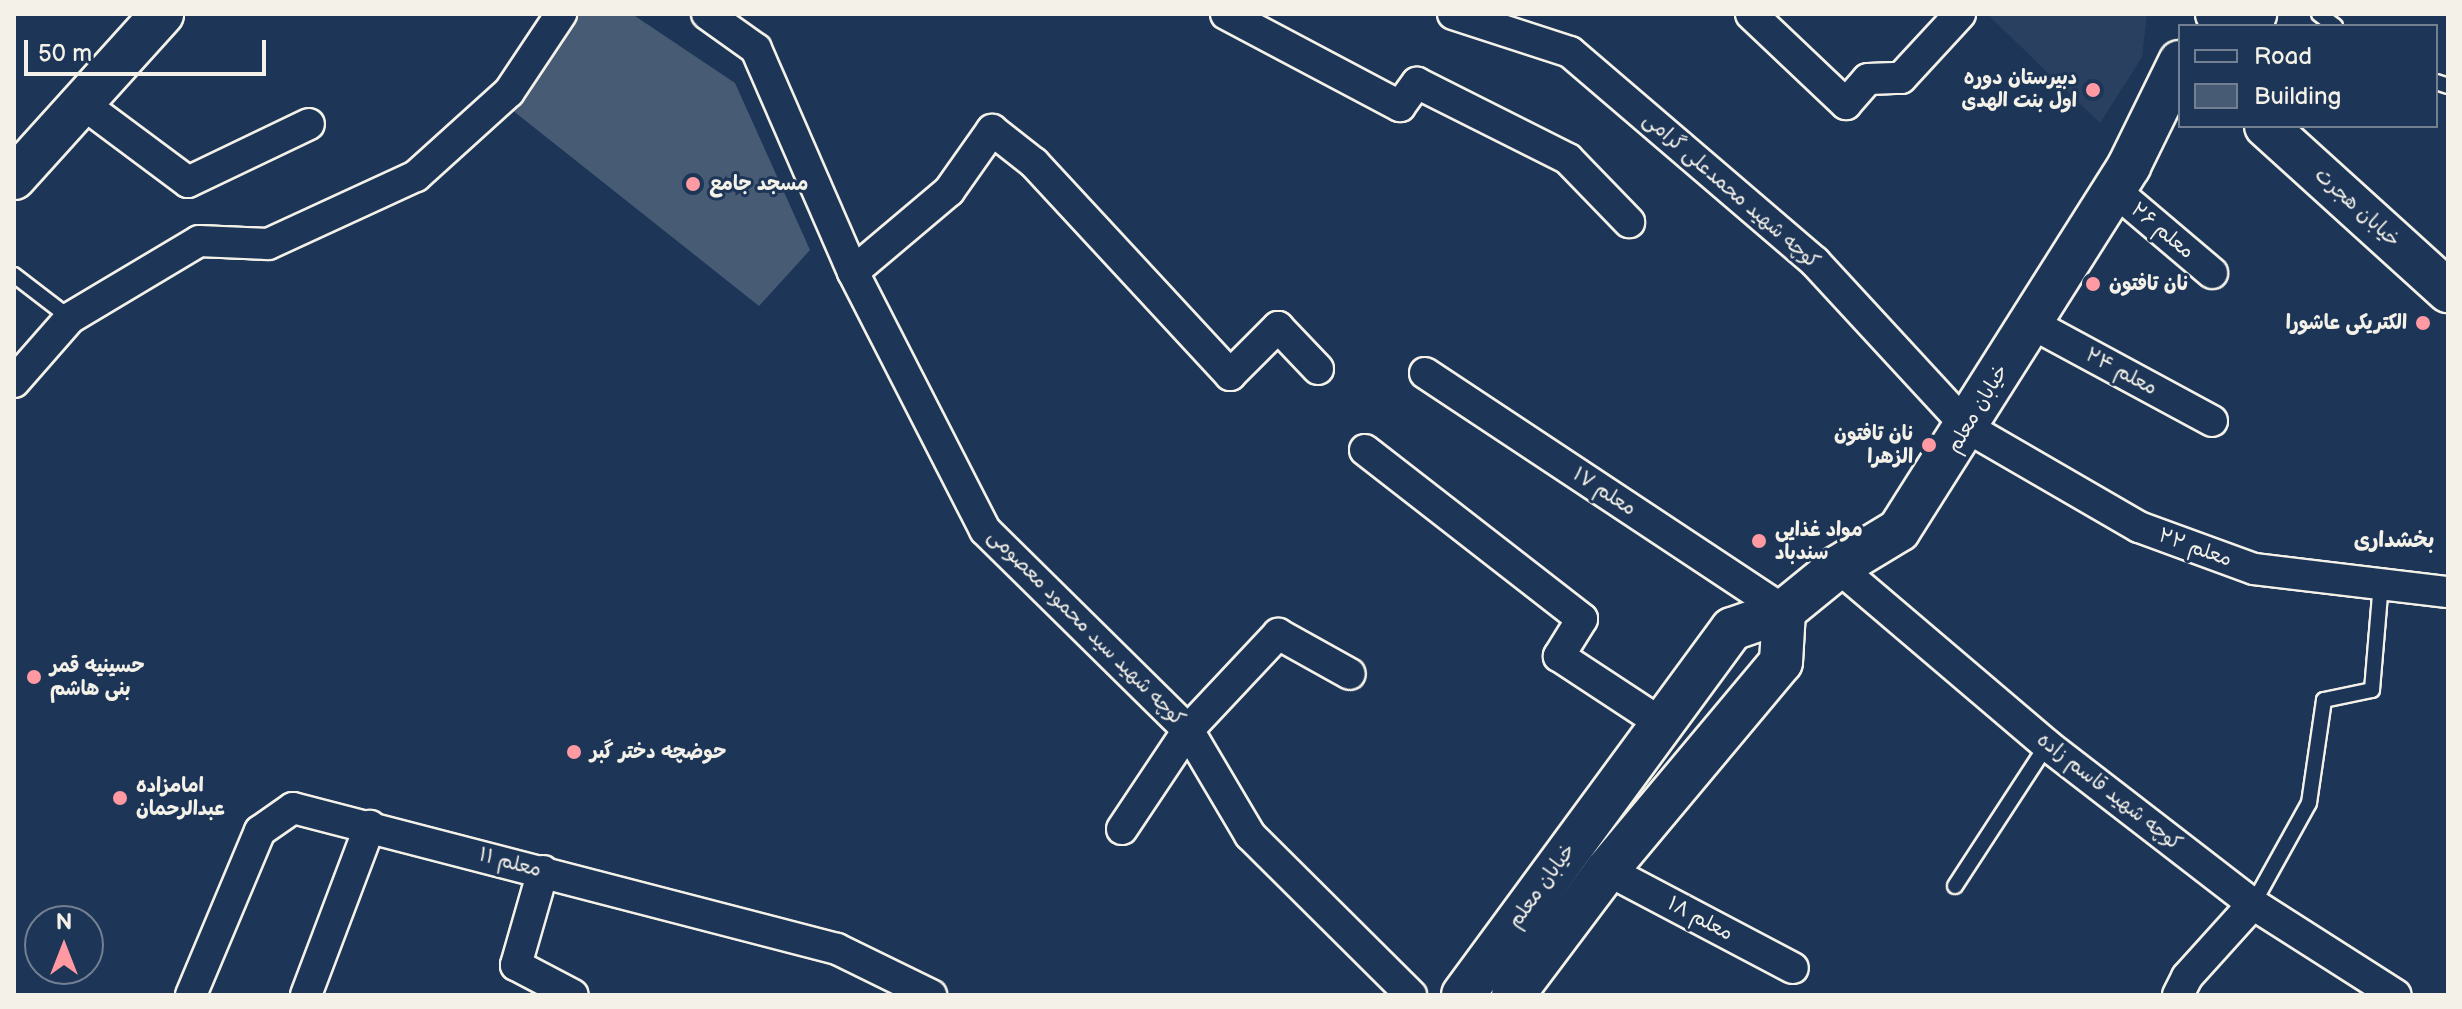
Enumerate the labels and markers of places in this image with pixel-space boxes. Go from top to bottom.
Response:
place label: دبیرستان دوره اول بنت الهدی [1962,66,2077,113]
marker: دبیرستان دوره اول بنت الهدی [2084,81,2102,99]
place label: مسجد جامع [709,172,808,196]
marker: مسجد جامع [684,175,702,193]
place label: نان تافتون [2109,272,2188,296]
marker: نان تافتون [2084,275,2102,293]
place label: الکتریکی عاشورا [2286,311,2407,335]
marker: الکتریکی عاشورا [2414,314,2432,332]
place label: نان تافتون الزهرا [1834,422,1913,469]
marker: نان تافتون الزهرا [1920,436,1938,454]
place label: مواد غذایی سندباد [1775,518,1863,565]
marker: مواد غذایی سندباد [1750,532,1768,550]
place label: حسینیه قمر بنی هاشم [50,654,145,701]
marker: حسینیه قمر بنی هاشم [25,668,43,686]
place label: حوضچه دختر گبر [590,740,726,764]
marker: حوضچه دختر گبر [565,743,583,761]
place label: امامزاده عبدالرحمان [136,774,225,821]
marker: امامزاده عبدالرحمان [111,789,129,807]

